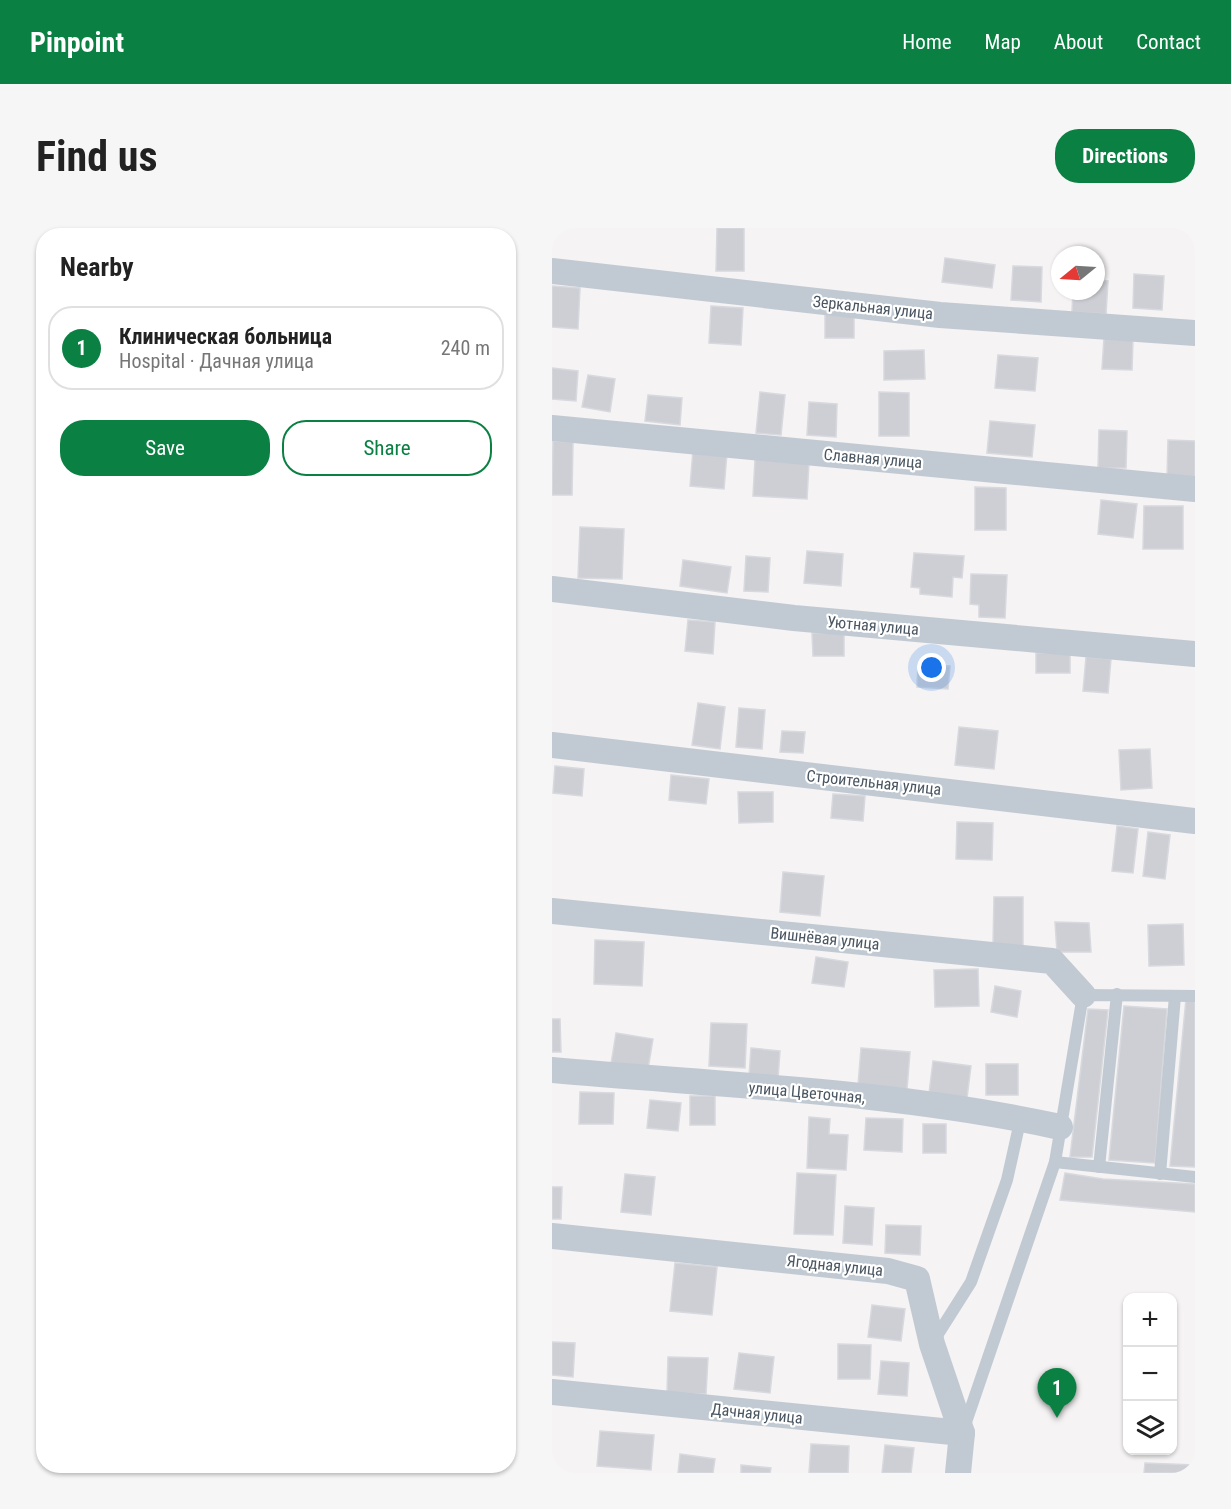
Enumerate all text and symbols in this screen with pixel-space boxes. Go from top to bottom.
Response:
text: Pinpoint [30,26,124,59]
text: Home [902,30,952,54]
text: Map [985,30,1021,54]
text: About [1054,30,1103,54]
text: Contact [1136,30,1201,54]
button: Directions [1055,129,1195,183]
text: Find us [36,132,157,181]
north arrow [1051,246,1105,300]
text: Nearby [60,252,134,282]
street label: Зеркальная улица [812,292,934,323]
text: Клиническая больница [119,324,332,349]
text: 1 [76,336,87,360]
text: 240 m [441,336,490,360]
text: Hospital · Дачная улица [119,349,314,373]
button: Save [60,420,270,476]
button: Share [282,420,492,476]
street label: Славная улица [823,445,923,472]
street label: Уютная улица [826,612,920,639]
your location [917,653,946,682]
street label: Строительная улица [806,766,942,799]
street label: Вишнёвая улица [769,923,880,954]
street label: улица Цветочная, [748,1078,866,1107]
street label: Ягодная улица [786,1251,884,1280]
map controls [1123,1293,1177,1455]
button: + [1123,1293,1177,1347]
button: − [1123,1347,1177,1401]
pin: 1 [1038,1368,1076,1418]
street label: Дачная улица [710,1399,804,1428]
button: layers [1123,1401,1177,1455]

